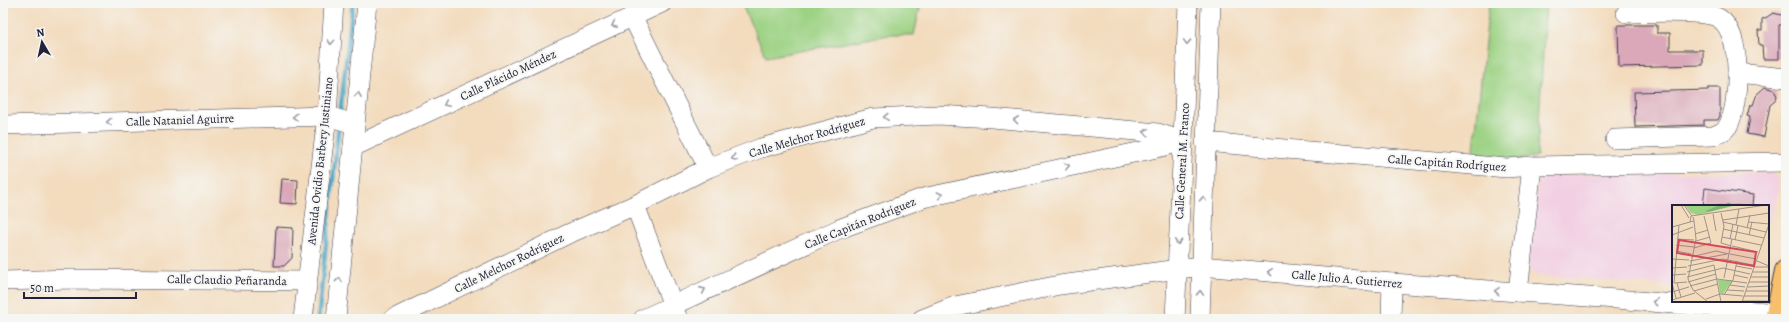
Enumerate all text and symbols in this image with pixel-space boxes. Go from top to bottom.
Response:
one-way arrow [611,20,618,28]
north arrow [22,22,62,62]
text: N [35,25,46,41]
one-way arrow [327,39,336,45]
one-way arrow [1182,39,1191,45]
street label: Calle Plácido Méndez [457,46,559,104]
street label: Avenida Ovidio Barbery Justiniano [303,76,337,247]
one-way arrow [353,92,362,98]
one-way arrow [442,99,450,107]
street label: Calle General M. Franco [1171,102,1193,220]
street label: Calle Nataniel Aguirre [126,110,234,130]
one-way arrow [292,113,298,121]
street label: Calle Melchor Rodríguez [747,113,867,161]
one-way arrow [883,113,889,122]
one-way arrow [1013,116,1019,125]
one-way arrow [106,118,112,126]
one-way arrow [1143,128,1149,137]
street label: Calle Capitán Rodríguez [1387,151,1507,175]
one-way arrow [731,153,738,161]
one-way arrow [1064,163,1070,171]
one-way arrow [937,191,943,199]
street label: Calle Capitán Rodríguez [802,193,918,253]
one-way arrow [1199,196,1207,202]
inset map [1672,205,1769,302]
street label: Calle Melchor Rodríguez [451,229,567,297]
one-way arrow [1173,239,1182,245]
street label: Calle Julio A. Gutierrez [1291,266,1403,292]
one-way arrow [1267,268,1273,277]
street label: Calle Claudio Peñaranda [167,271,287,289]
scale bar [24,274,136,300]
one-way arrow [335,277,344,283]
text: 50 m [30,280,54,296]
one-way arrow [1494,286,1500,295]
one-way arrow [700,287,707,295]
one-way arrow [1196,290,1205,296]
one-way arrow [1652,298,1658,307]

